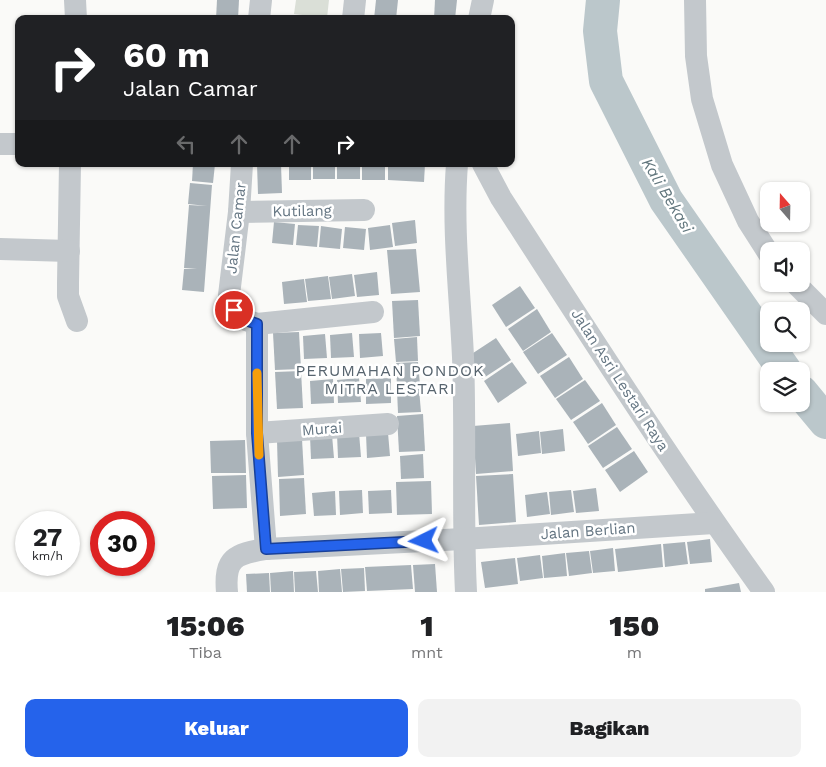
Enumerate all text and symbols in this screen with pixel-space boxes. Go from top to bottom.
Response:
text: 60 m [123,34,210,76]
icon: right [40,35,105,100]
text: Jalan Camar [123,76,258,101]
icon: left [172,130,200,158]
icon: ahead [225,130,253,158]
icon: ahead [278,130,306,158]
icon: right [331,130,359,158]
water label: Kali Bekasi [638,154,698,237]
street label: Jalan Camar [222,181,250,275]
north arrow [760,182,810,232]
map controls [760,182,810,412]
street label: Kutilang [272,201,332,221]
button: sound [760,242,810,292]
pin [213,289,255,331]
icon: arrive [220,296,248,324]
button: search [760,302,810,352]
street label: Jalan Asri Lestari Raya [567,306,673,455]
district label: PERUMAHAN PONDOK MITRA LESTARI [295,361,485,398]
button: layers [760,362,810,412]
street label: Murai [301,419,343,439]
speed limit sign: 30 [90,511,155,576]
position arrow [397,514,449,566]
street label: Jalan Berlian [540,519,636,543]
text: 27 [33,523,62,552]
text: km/h [32,549,63,563]
text: 15:06 [166,608,245,643]
text: 1 [420,608,434,643]
text: 150 [609,608,660,643]
text: Tiba [189,643,222,662]
text: mnt [411,643,443,662]
text: m [627,643,642,662]
button: Keluar [25,699,408,757]
button: Bagikan [418,699,801,757]

